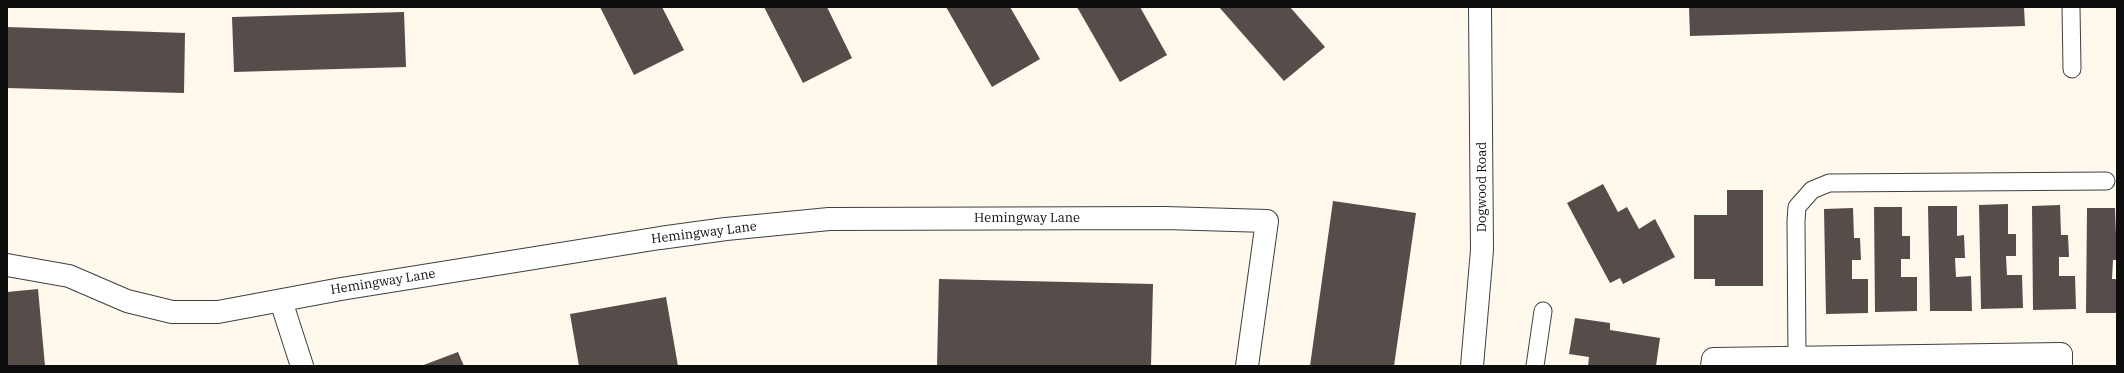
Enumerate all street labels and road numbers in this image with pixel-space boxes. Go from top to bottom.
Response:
street label: Dogwood Road [1474,142,1490,232]
street label: Hemingway Lane [974,210,1080,226]
street label: Hemingway Lane [650,219,758,247]
street label: Hemingway Lane [329,266,437,298]

